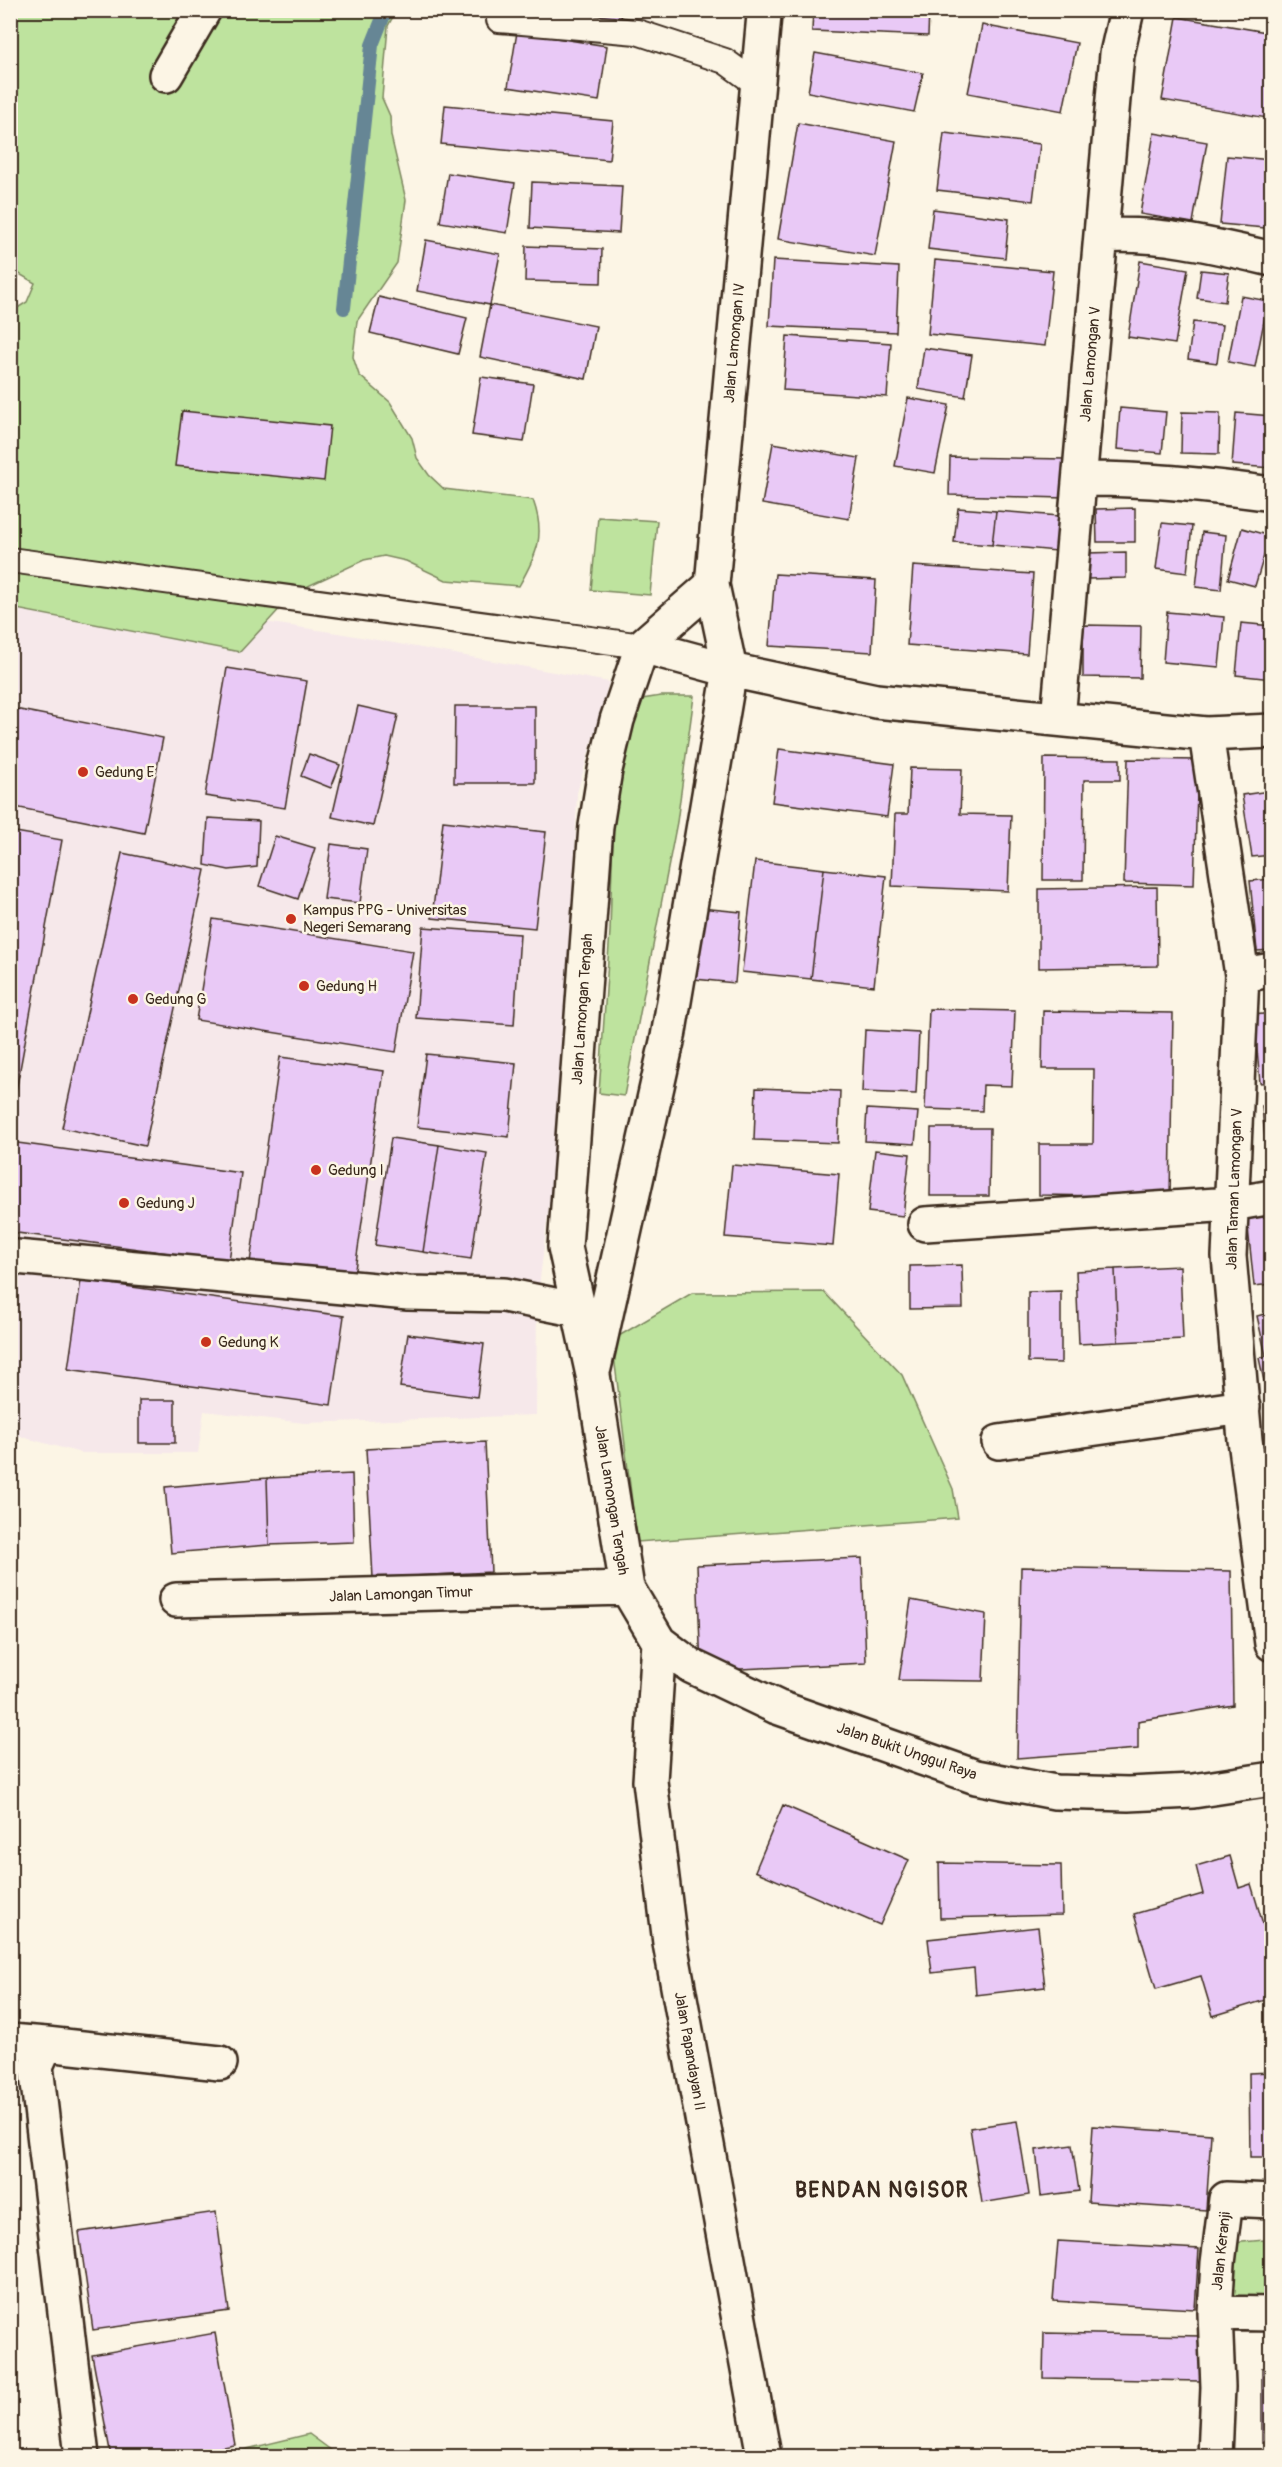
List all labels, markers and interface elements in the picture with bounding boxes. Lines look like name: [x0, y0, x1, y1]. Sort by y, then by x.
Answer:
street label: Jalan Lamongan IV: [720, 282, 749, 404]
street label: Jalan Lamongan V: [1076, 305, 1105, 423]
place label: Gedung E: [95, 763, 155, 782]
marker: Gedung E: [76, 765, 90, 779]
place label: Kampus PPG - Universitas Negeri Semarang: [303, 901, 467, 937]
marker: Kampus PPG - Universitas Negeri Semarang: [284, 912, 298, 926]
street label: Jalan Lamongan Tengah: [568, 933, 597, 1085]
place label: Gedung H: [316, 977, 377, 996]
marker: Gedung H: [297, 979, 311, 993]
place label: Gedung G: [145, 990, 207, 1009]
marker: Gedung G: [126, 992, 140, 1006]
street label: Jalan Taman Lamongan V: [1222, 1108, 1247, 1270]
place label: Gedung I: [328, 1161, 384, 1180]
marker: Gedung I: [309, 1163, 323, 1177]
place label: Gedung J: [136, 1194, 195, 1213]
marker: Gedung J: [117, 1196, 131, 1210]
place label: Gedung K: [218, 1333, 279, 1352]
marker: Gedung K: [199, 1335, 213, 1349]
street label: Jalan Lamongan Tengah: [590, 1424, 633, 1576]
street label: Jalan Lamongan Timur: [329, 1582, 474, 1607]
street label: Jalan Bukit Unggul Raya: [834, 1719, 980, 1784]
street label: Jalan Papandayan II: [670, 1990, 709, 2112]
district label: BENDAN NGISOR: [795, 2177, 969, 2204]
street label: Jalan Keranji: [1208, 2210, 1235, 2291]

